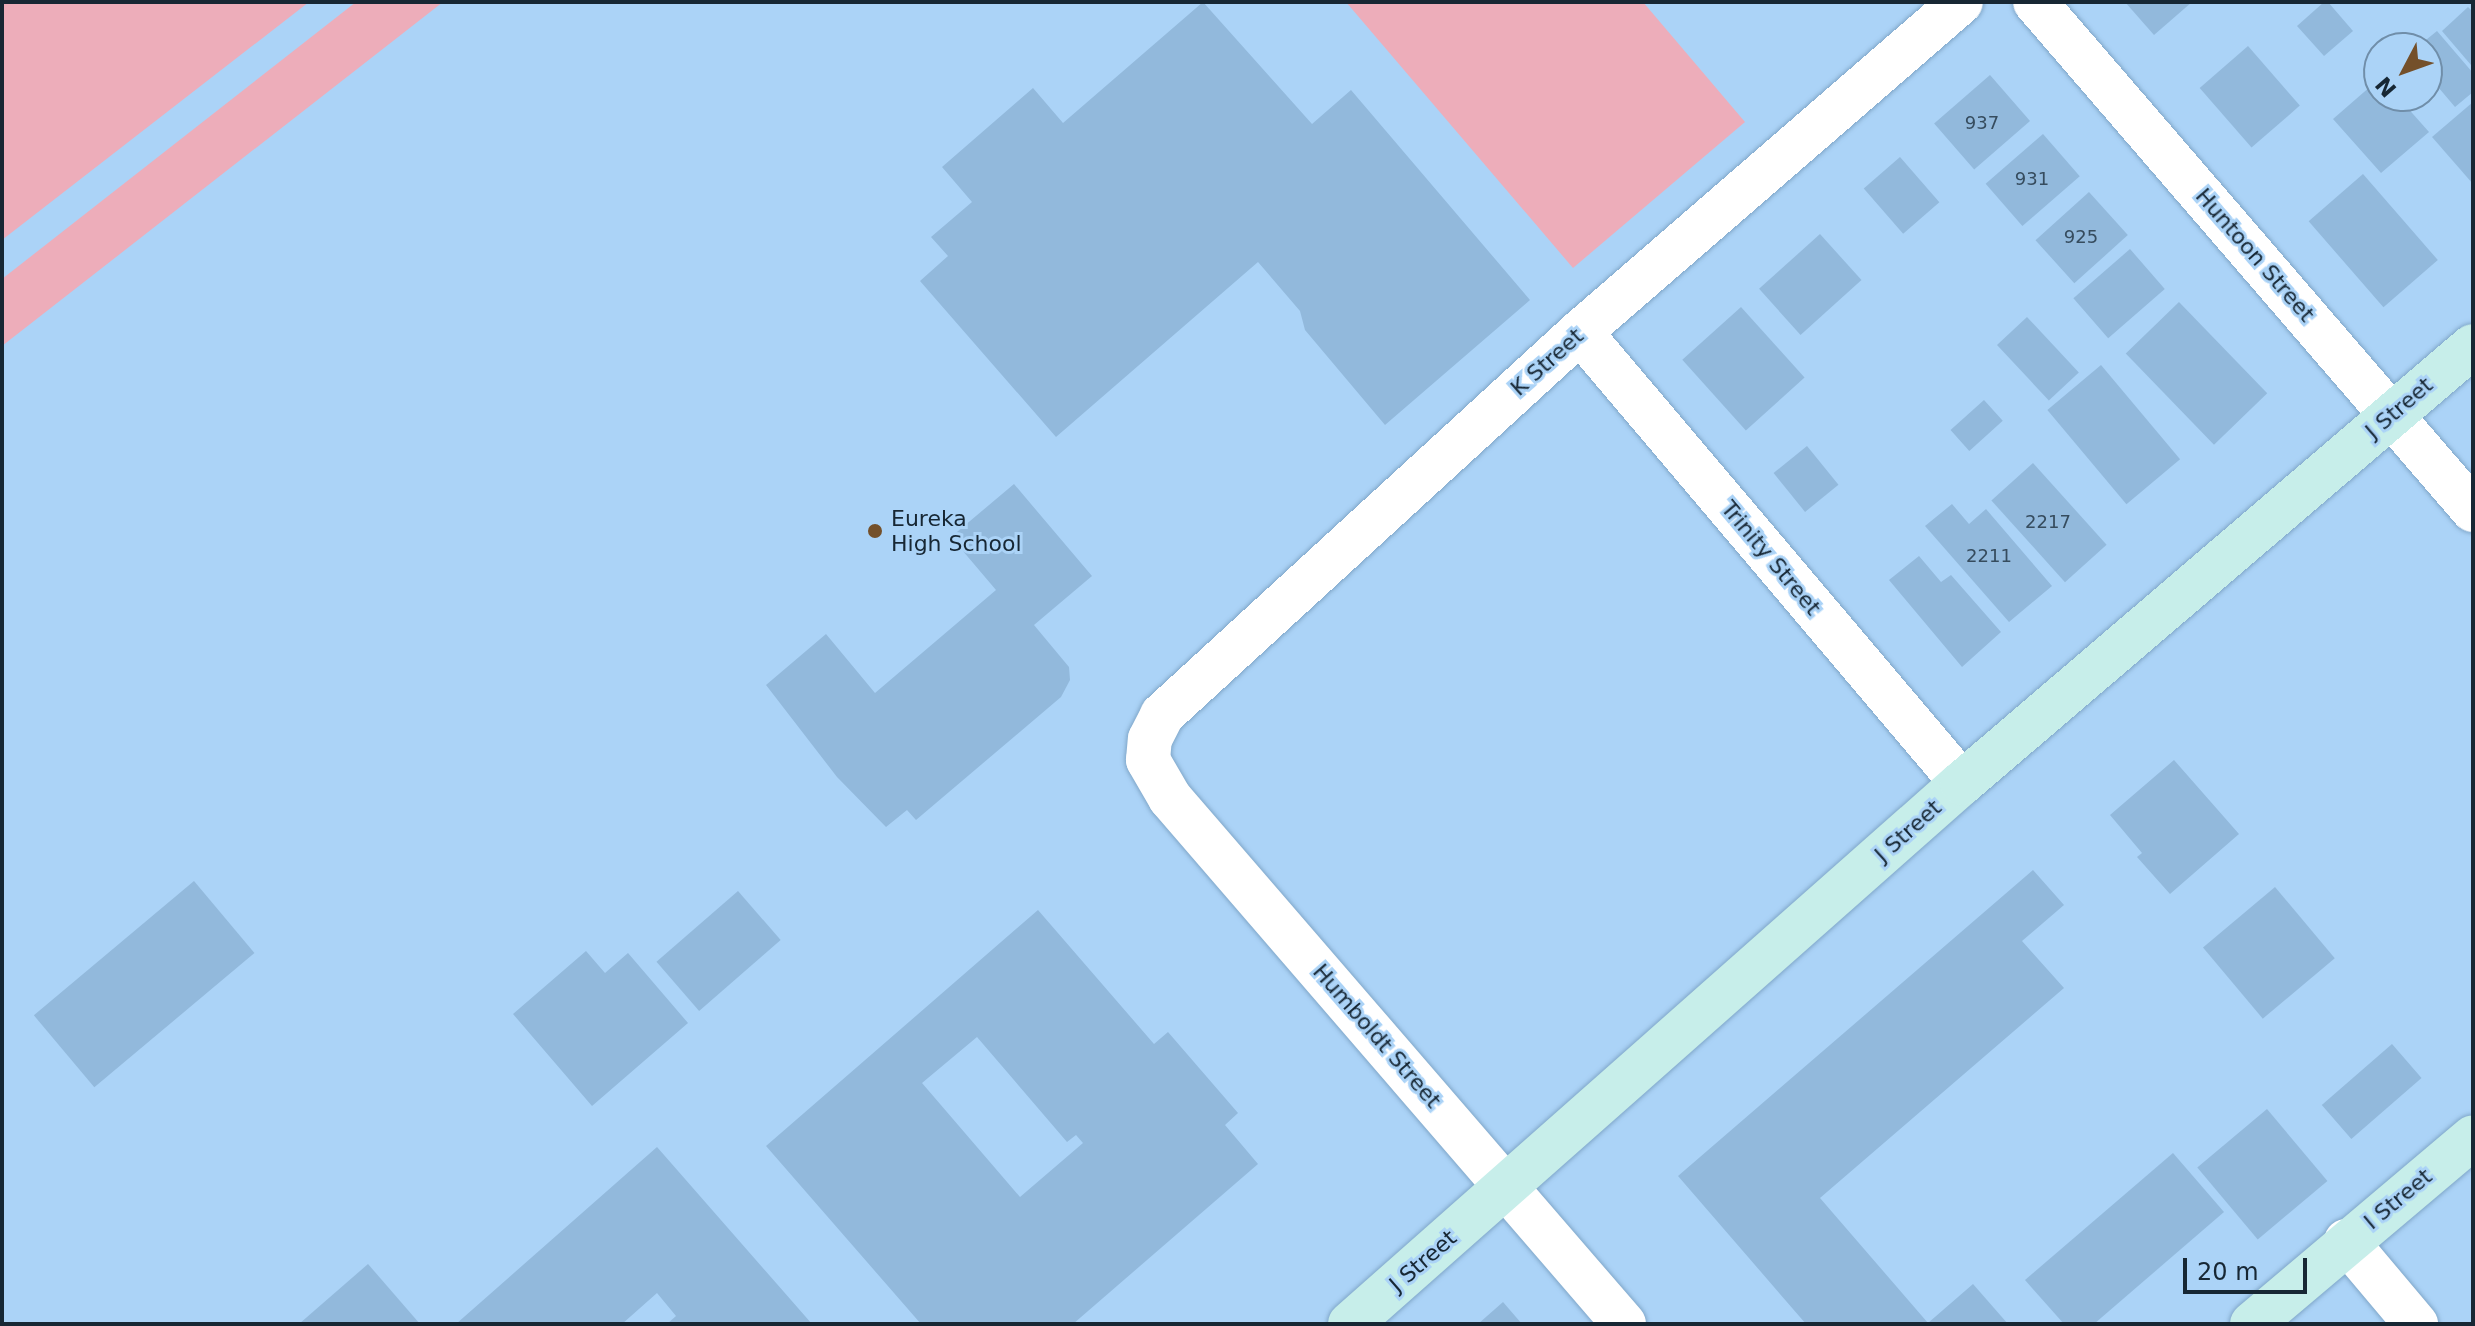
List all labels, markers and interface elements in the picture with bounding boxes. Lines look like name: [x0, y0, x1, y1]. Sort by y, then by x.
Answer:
north arrow: [2363, 32, 2443, 112]
text: N: [2371, 72, 2402, 102]
house number: 937: [1965, 112, 1999, 134]
house number: 931: [2015, 168, 2049, 190]
street label: Huntoon Street: [2190, 183, 2320, 327]
house number: 925: [2064, 226, 2098, 248]
street label: K Street: [1505, 323, 1589, 401]
street label: J Street: [2360, 372, 2438, 444]
street label: Trinity Street: [1716, 496, 1826, 620]
place label: Eureka High School: [891, 505, 1022, 556]
house number: 2217: [2025, 511, 2071, 533]
marker: Eureka High School: [866, 522, 884, 540]
house number: 2211: [1966, 545, 2012, 567]
street label: J Street: [1869, 794, 1947, 868]
street label: Humboldt Street: [1307, 959, 1447, 1113]
street label: I Street: [2359, 1163, 2437, 1235]
street label: J Street: [1384, 1225, 1462, 1297]
scale bar: [2187, 1242, 2311, 1292]
text: 20 m: [2197, 1258, 2259, 1286]

